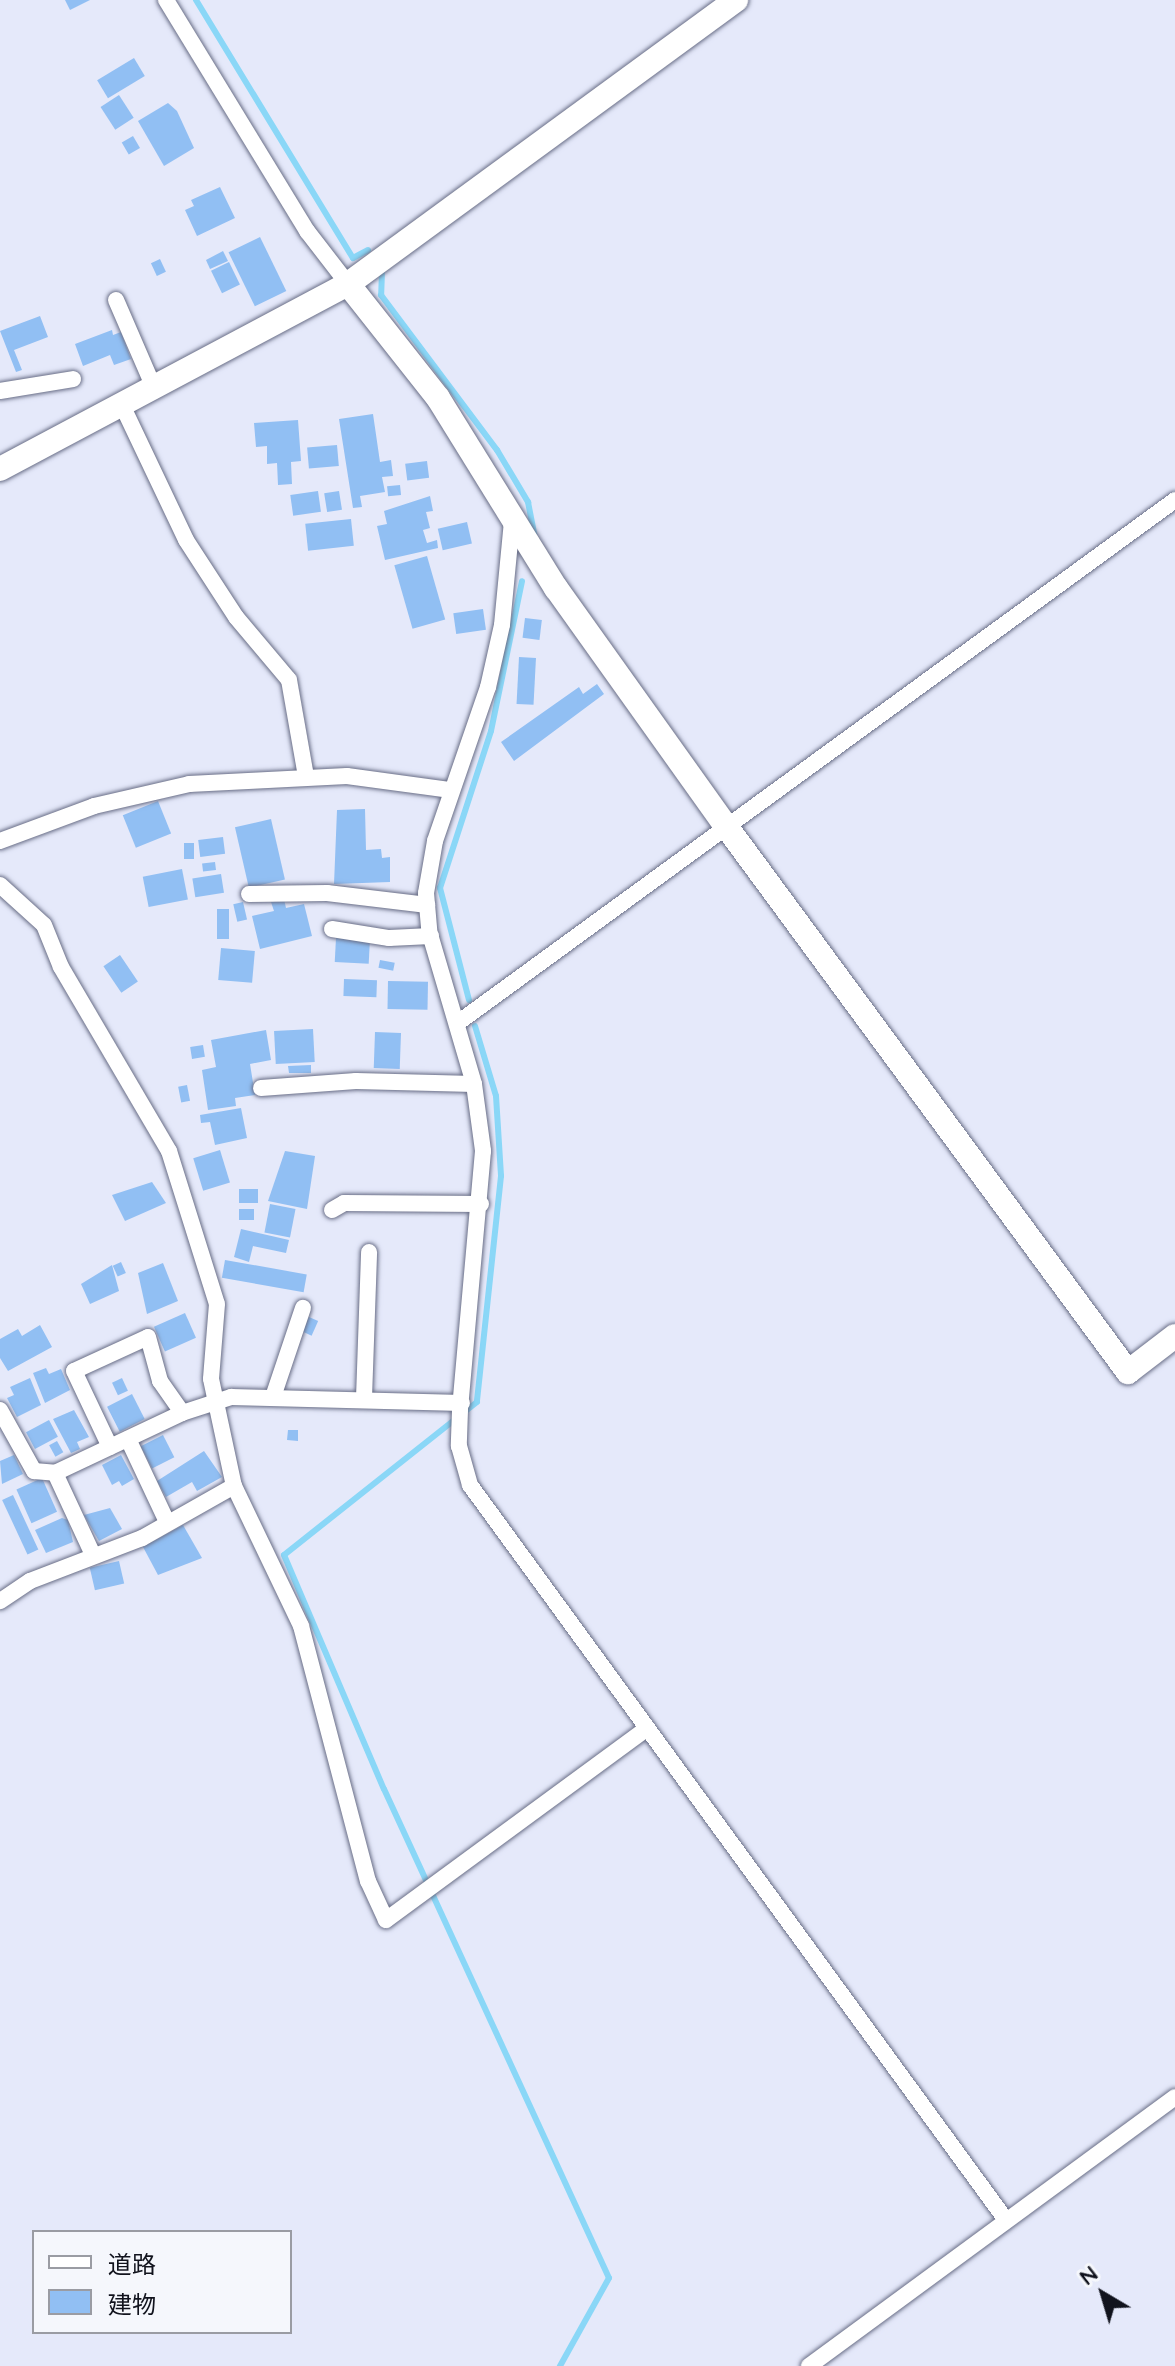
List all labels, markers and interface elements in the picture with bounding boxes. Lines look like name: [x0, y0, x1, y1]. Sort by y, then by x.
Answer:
legend: [32, 2230, 292, 2334]
text: 道路: [108, 2249, 156, 2279]
north arrow: [1063, 2254, 1143, 2334]
text: N: [1073, 2259, 1103, 2291]
text: 建物: [108, 2289, 156, 2319]

